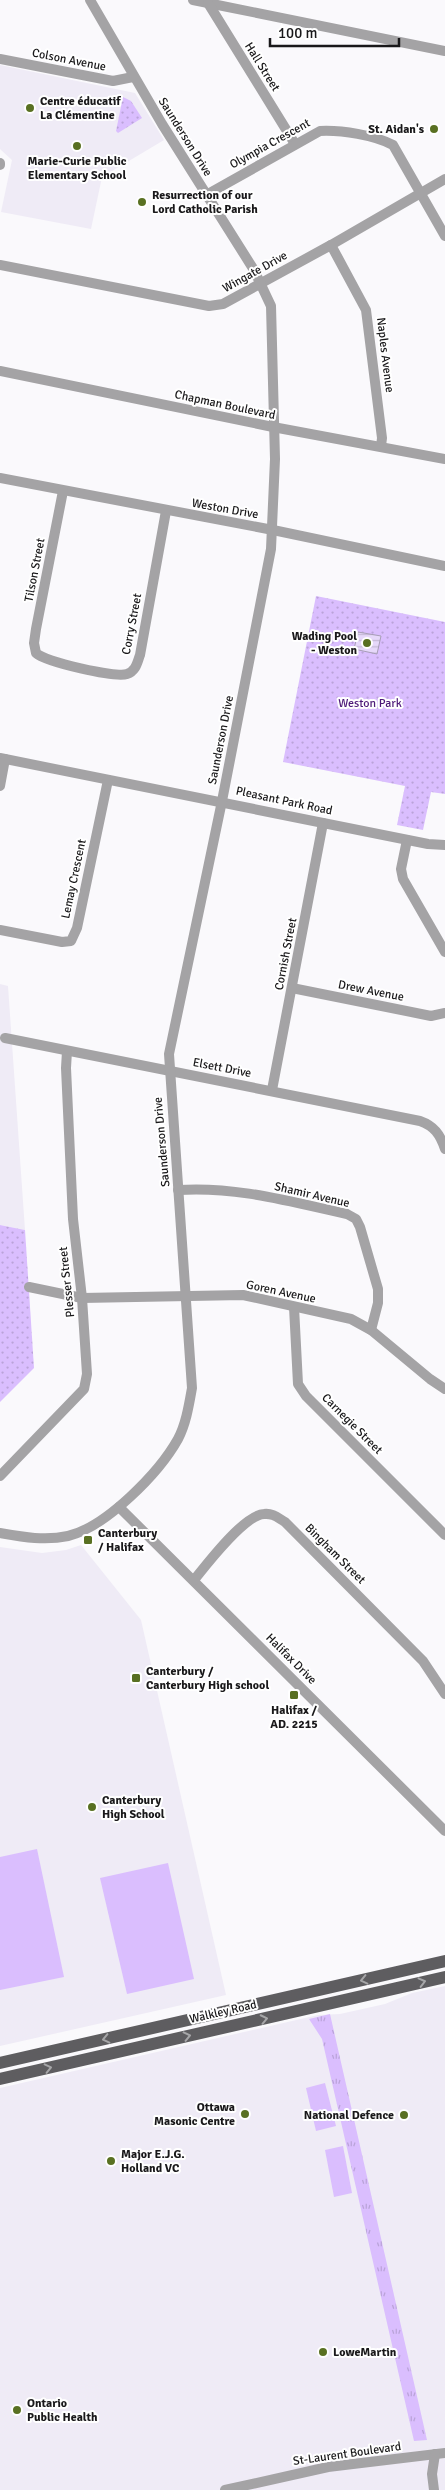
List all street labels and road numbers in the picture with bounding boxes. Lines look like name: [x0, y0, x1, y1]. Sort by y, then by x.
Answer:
street label: Hall Street: [241, 40, 283, 94]
street label: Colson Avenue: [31, 45, 107, 75]
street label: Saunderson Drive: [155, 95, 215, 179]
street label: Olympia Crescent: [227, 116, 313, 172]
street label: Wingate Drive: [220, 248, 290, 296]
street label: Naples Avenue: [373, 317, 397, 393]
street label: Chapman Boulevard: [173, 387, 277, 423]
street label: Weston Drive: [191, 496, 259, 522]
street label: Tilson Street: [21, 537, 49, 603]
street label: Corry Street: [119, 592, 145, 656]
street label: Saunderson Drive: [205, 694, 237, 786]
street label: Pleasant Park Road: [234, 783, 334, 819]
street label: Lemay Crescent: [58, 838, 90, 920]
street label: Cornish Street: [272, 917, 300, 991]
street label: Drew Avenue: [337, 977, 405, 1005]
street label: Elsett Drive: [191, 1055, 253, 1081]
street label: Saunderson Drive: [151, 1096, 173, 1188]
street label: Shamir Avenue: [273, 1179, 351, 1211]
street label: Plesser Street: [56, 1246, 78, 1318]
street label: Goren Avenue: [245, 1277, 317, 1307]
street label: Carnegie Street: [319, 1391, 385, 1457]
street label: Bingham Street: [302, 1521, 368, 1587]
street label: Halifax Drive: [262, 1630, 320, 1688]
street label: Walkley Road: [188, 1997, 258, 2027]
street label: St-Laurent Boulevard: [292, 2439, 402, 2469]

